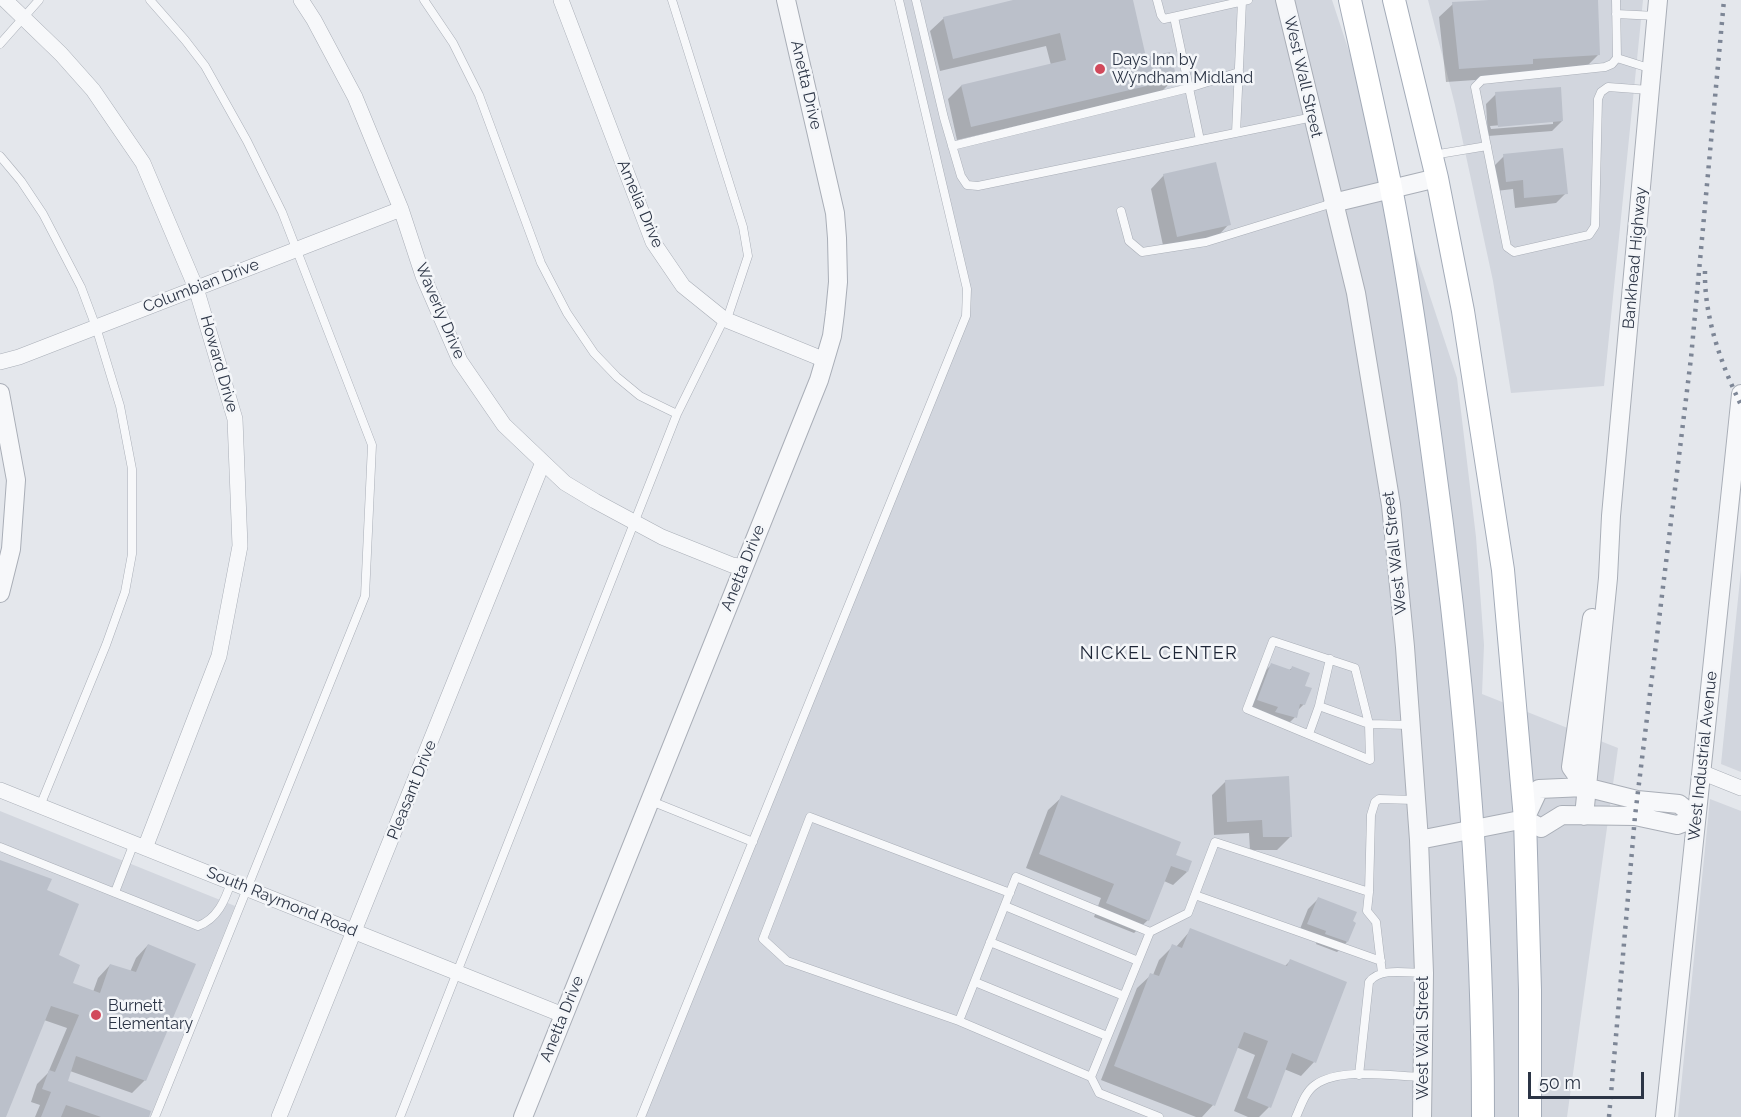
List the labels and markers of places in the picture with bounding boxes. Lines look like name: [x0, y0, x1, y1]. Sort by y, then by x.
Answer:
place label: Days Inn by Wyndham Midland: [1112, 50, 1253, 88]
marker: Days Inn by Wyndham Midland: [1093, 62, 1107, 76]
place label: Burnett Elementary: [108, 996, 193, 1034]
marker: Burnett Elementary: [89, 1008, 103, 1022]

